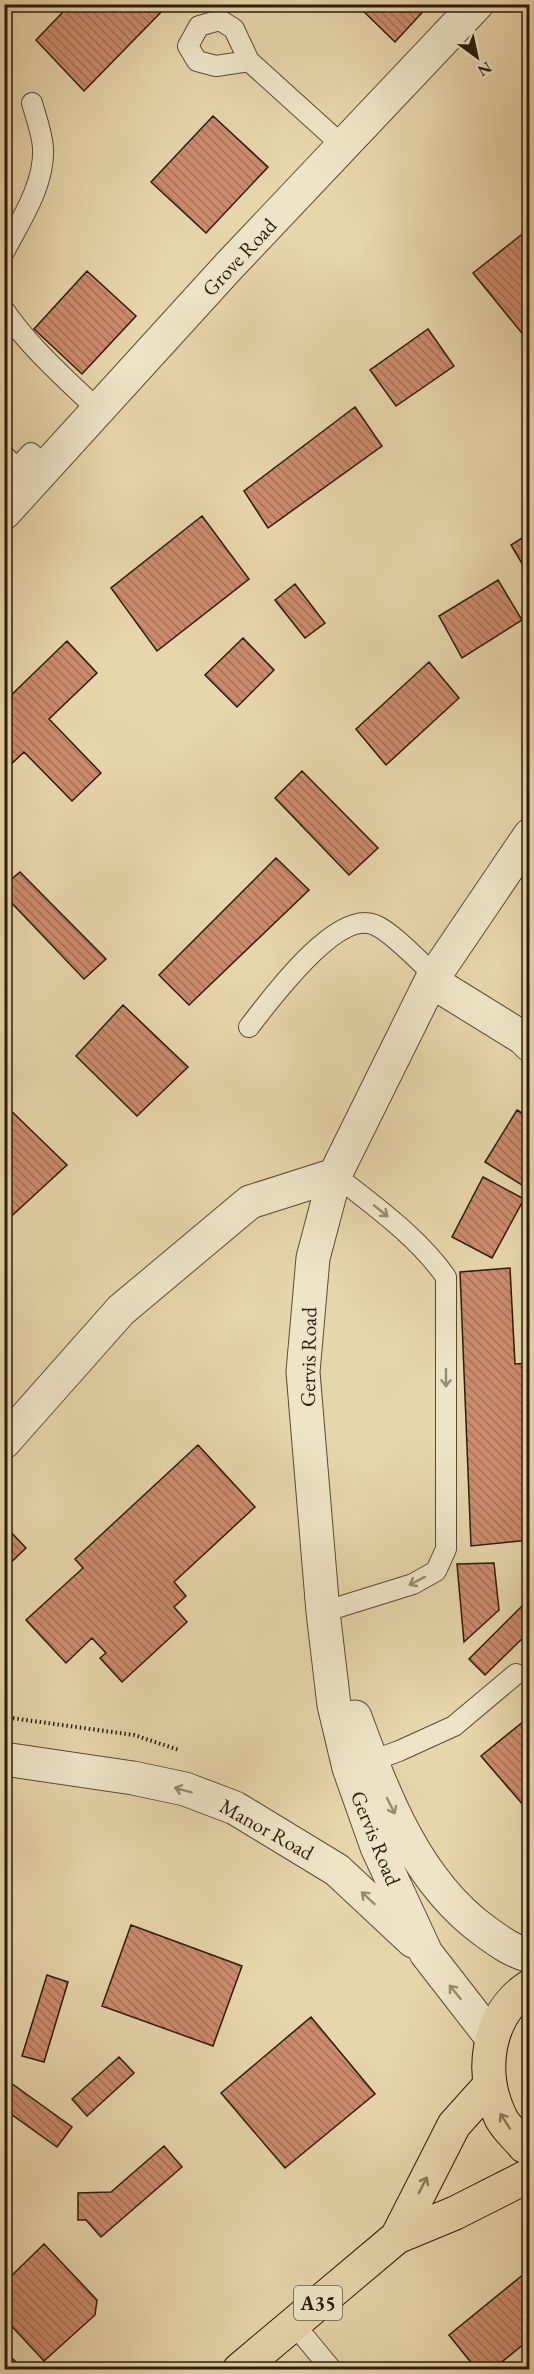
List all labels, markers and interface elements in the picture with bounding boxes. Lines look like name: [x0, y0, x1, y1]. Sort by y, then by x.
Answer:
north arrow: [447, 27, 507, 87]
text: N: [474, 57, 496, 82]
street label: Grove Road: [196, 212, 282, 302]
one-way arrow: [372, 1205, 388, 1218]
street label: Gervis Road: [294, 1307, 322, 1407]
one-way arrow: [440, 1368, 452, 1388]
one-way arrow: [409, 1575, 427, 1587]
one-way arrow: [174, 1783, 193, 1795]
street label: Gervis Road: [345, 1787, 407, 1890]
street label: Manor Road: [215, 1792, 319, 1866]
one-way arrow: [385, 1797, 397, 1814]
one-way arrow: [360, 1891, 375, 1905]
one-way arrow: [449, 1984, 462, 2000]
one-way arrow: [498, 2112, 511, 2129]
one-way arrow: [418, 2176, 430, 2194]
road number: A35: [294, 2286, 342, 2320]

